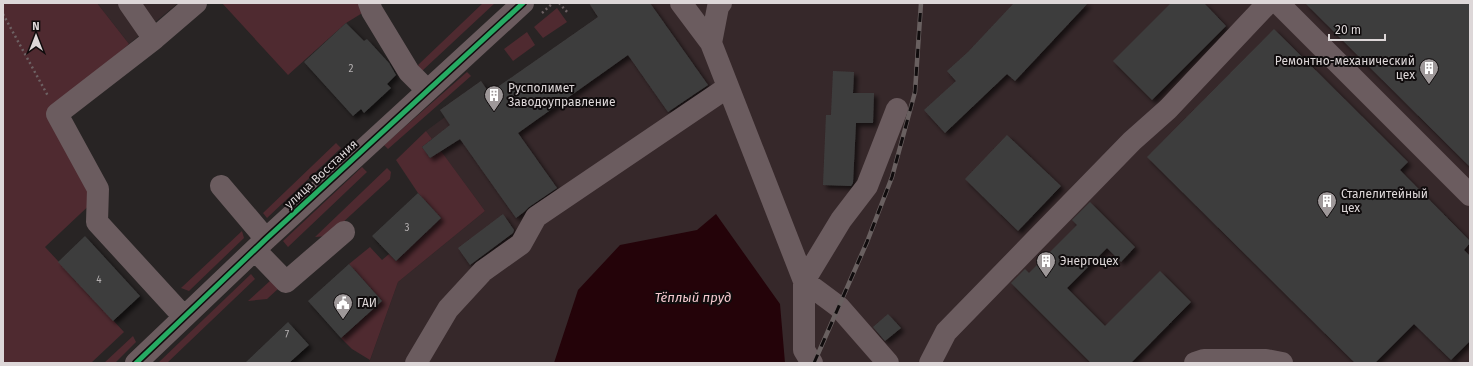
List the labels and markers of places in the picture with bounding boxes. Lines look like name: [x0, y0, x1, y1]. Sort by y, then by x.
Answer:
place label: Ремонтно-механический цех: [1275, 54, 1415, 82]
building icon: Ремонтно-механический цех: [1418, 57, 1440, 85]
place label: Русполимет Заводоуправление: [508, 81, 616, 109]
building icon: Русполимет Заводоуправление: [483, 84, 505, 112]
place label: Сталелитейный цех: [1341, 187, 1428, 215]
building icon: Сталелитейный цех: [1316, 190, 1338, 218]
building icon: Энергоцех: [1035, 250, 1057, 278]
place label: Энергоцех: [1060, 254, 1118, 268]
public building icon: ГАИ: [332, 292, 354, 320]
place label: ГАИ: [357, 296, 377, 310]

